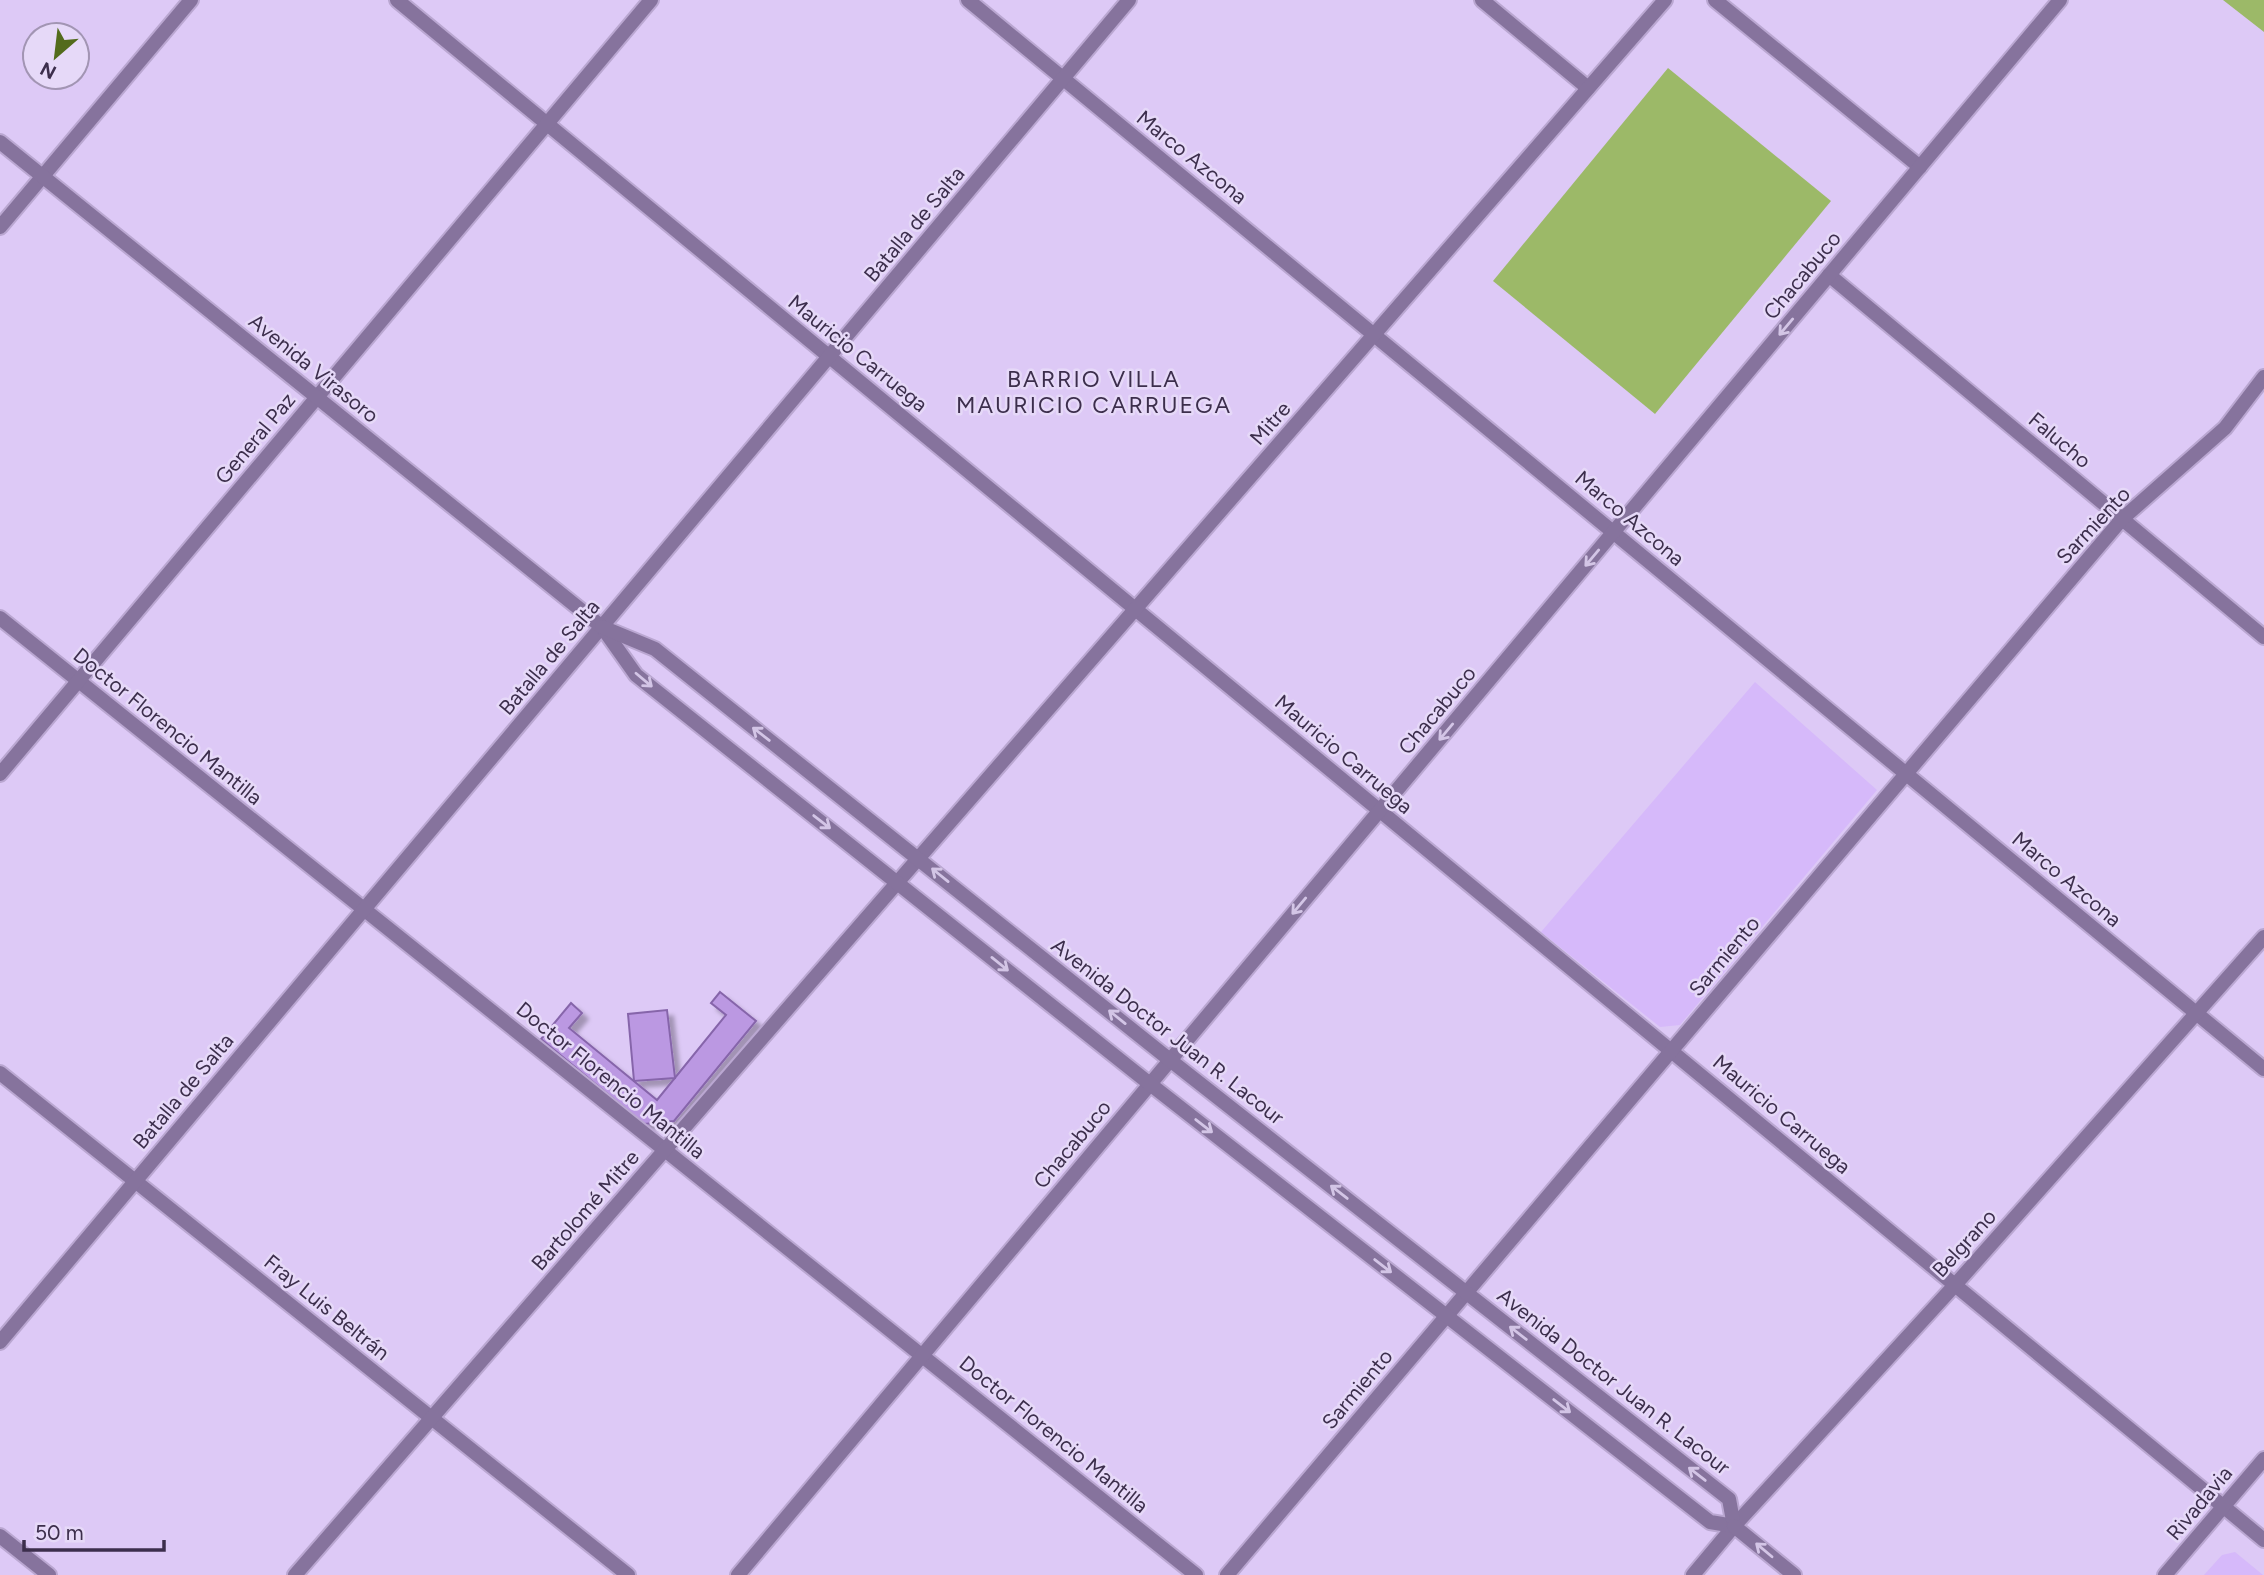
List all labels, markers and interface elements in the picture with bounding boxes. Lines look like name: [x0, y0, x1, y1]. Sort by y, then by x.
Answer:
north arrow: [21, 21, 91, 91]
text: N: [36, 57, 60, 84]
street label: Marco Azcona: [1132, 105, 1252, 209]
street label: Batalla de Salta: [858, 161, 970, 287]
street label: Chacabuco: [1758, 226, 1846, 324]
street label: Mauricio Carruega: [783, 289, 933, 417]
street label: Avenida Virasoro: [244, 308, 384, 428]
one-way arrow: [1778, 318, 1793, 336]
district label: BARRIO VILLA MAURICIO CARRUEGA: [956, 365, 1232, 419]
street label: General Paz: [210, 387, 300, 489]
street label: Mitre: [1244, 396, 1296, 450]
street label: Falucho: [2024, 407, 2096, 473]
street label: Marco Azcona: [1570, 465, 1690, 571]
street label: Sarmiento: [2051, 481, 2135, 569]
one-way arrow: [1584, 548, 1600, 566]
street label: Batalla de Salta: [493, 594, 605, 720]
street label: Doctor Florencio Mantilla: [69, 642, 267, 810]
street label: Chacabuco: [1393, 661, 1481, 759]
one-way arrow: [635, 672, 653, 688]
street label: Mauricio Carruega: [1270, 689, 1418, 819]
one-way arrow: [1438, 723, 1454, 741]
one-way arrow: [753, 726, 771, 741]
one-way arrow: [813, 814, 831, 829]
street label: Marco Azcona: [2007, 826, 2127, 932]
one-way arrow: [931, 867, 949, 883]
one-way arrow: [1292, 897, 1307, 915]
street label: Sarmiento: [1683, 911, 1765, 1001]
street label: Avenida Doctor Juan R. Lacour: [1047, 932, 1289, 1130]
one-way arrow: [990, 956, 1008, 971]
street label: Doctor Florencio Mantilla: [512, 996, 710, 1164]
one-way arrow: [1109, 1010, 1127, 1025]
street label: Batalla de Salta: [127, 1028, 239, 1154]
street label: Mauricio Carruega: [1708, 1049, 1856, 1179]
street label: Chacabuco: [1028, 1095, 1116, 1193]
one-way arrow: [1194, 1119, 1212, 1134]
street label: Bartolomé Mitre: [526, 1145, 644, 1275]
one-way arrow: [1330, 1185, 1349, 1200]
street label: Belgrano: [1927, 1204, 2001, 1282]
street label: Fray Luis Beltrán: [259, 1249, 395, 1365]
one-way arrow: [1374, 1259, 1392, 1274]
street label: Avenida Doctor Juan R. Lacour: [1493, 1282, 1735, 1480]
one-way arrow: [1509, 1325, 1528, 1340]
street label: Sarmiento: [1316, 1344, 1398, 1434]
street label: Doctor Florencio Mantilla: [955, 1350, 1153, 1518]
one-way arrow: [1553, 1399, 1571, 1414]
street label: Rivadavia: [2161, 1461, 2237, 1545]
one-way arrow: [1688, 1466, 1706, 1481]
scale bar: [24, 1508, 164, 1552]
text: 50 m: [35, 1520, 84, 1545]
one-way arrow: [1756, 1542, 1774, 1558]

